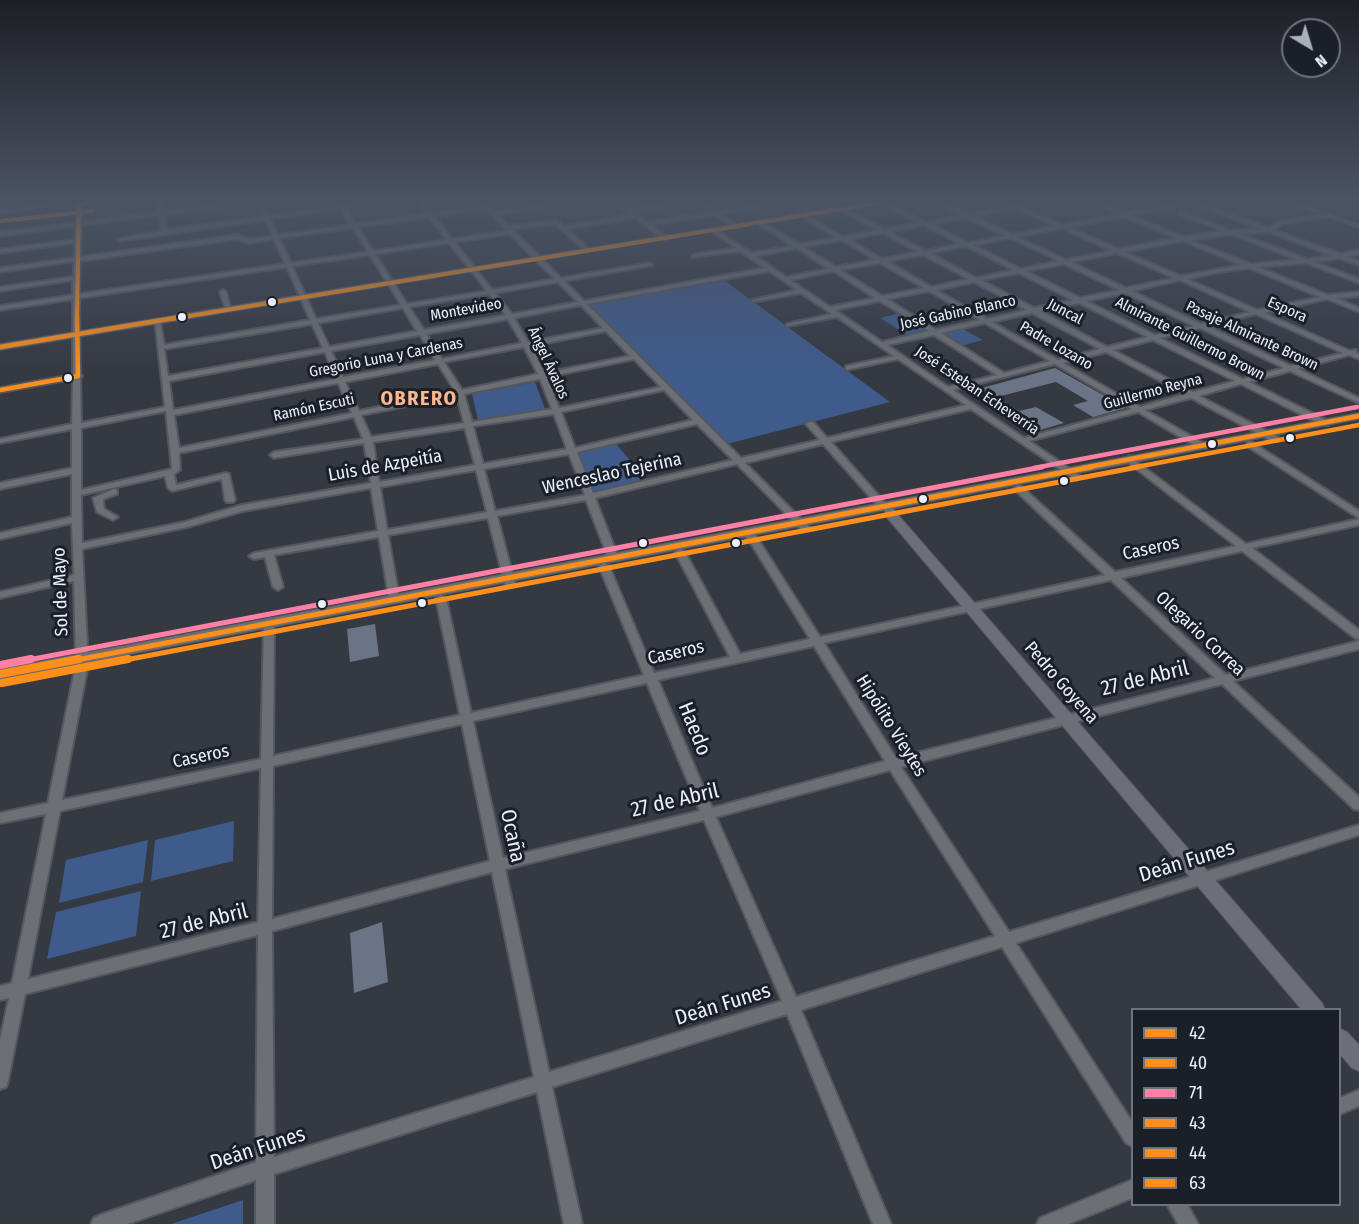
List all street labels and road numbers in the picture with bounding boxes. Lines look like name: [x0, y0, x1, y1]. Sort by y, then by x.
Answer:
street label: José Gabino Blanco: [899, 292, 1017, 334]
street label: Espora: [1264, 293, 1310, 327]
street label: Almirante Guillermo Brown: [1112, 294, 1268, 384]
street label: Montevideo: [429, 295, 503, 325]
street label: Juncal: [1044, 295, 1086, 329]
street label: Pasaje Almirante Brown: [1183, 297, 1321, 375]
street label: Padre Lozano: [1016, 318, 1096, 374]
street label: Ángel Ávalos: [524, 324, 572, 402]
street label: Gregorio Luna y Cardenas: [308, 334, 464, 382]
street label: José Esteban Echeverría: [912, 343, 1042, 439]
street label: Guillermo Reyna: [1102, 370, 1204, 414]
street label: Ramón Escuti: [272, 391, 356, 425]
street label: Luis de Azpeitía: [326, 445, 444, 487]
street label: Wenceslao Tejerina: [541, 449, 683, 499]
street label: Caseros: [1121, 532, 1181, 566]
street label: Sol de Mayo: [49, 547, 73, 637]
street label: Olegario Correa: [1151, 587, 1249, 681]
street label: Caseros: [646, 636, 706, 670]
street label: Pedro Goyena: [1019, 638, 1103, 728]
street label: 27 de Abril: [1099, 656, 1191, 702]
street label: Hipólito Vieytes: [851, 671, 931, 781]
street label: Haedo: [672, 698, 716, 760]
street label: Caseros: [171, 740, 231, 774]
street label: 27 de Abril: [629, 779, 721, 823]
street label: Ocaña: [494, 807, 530, 865]
street label: Deán Funes: [1136, 836, 1238, 888]
street label: 27 de Abril: [158, 899, 250, 945]
street label: Deán Funes: [672, 979, 774, 1031]
street label: Deán Funes: [207, 1122, 309, 1176]

